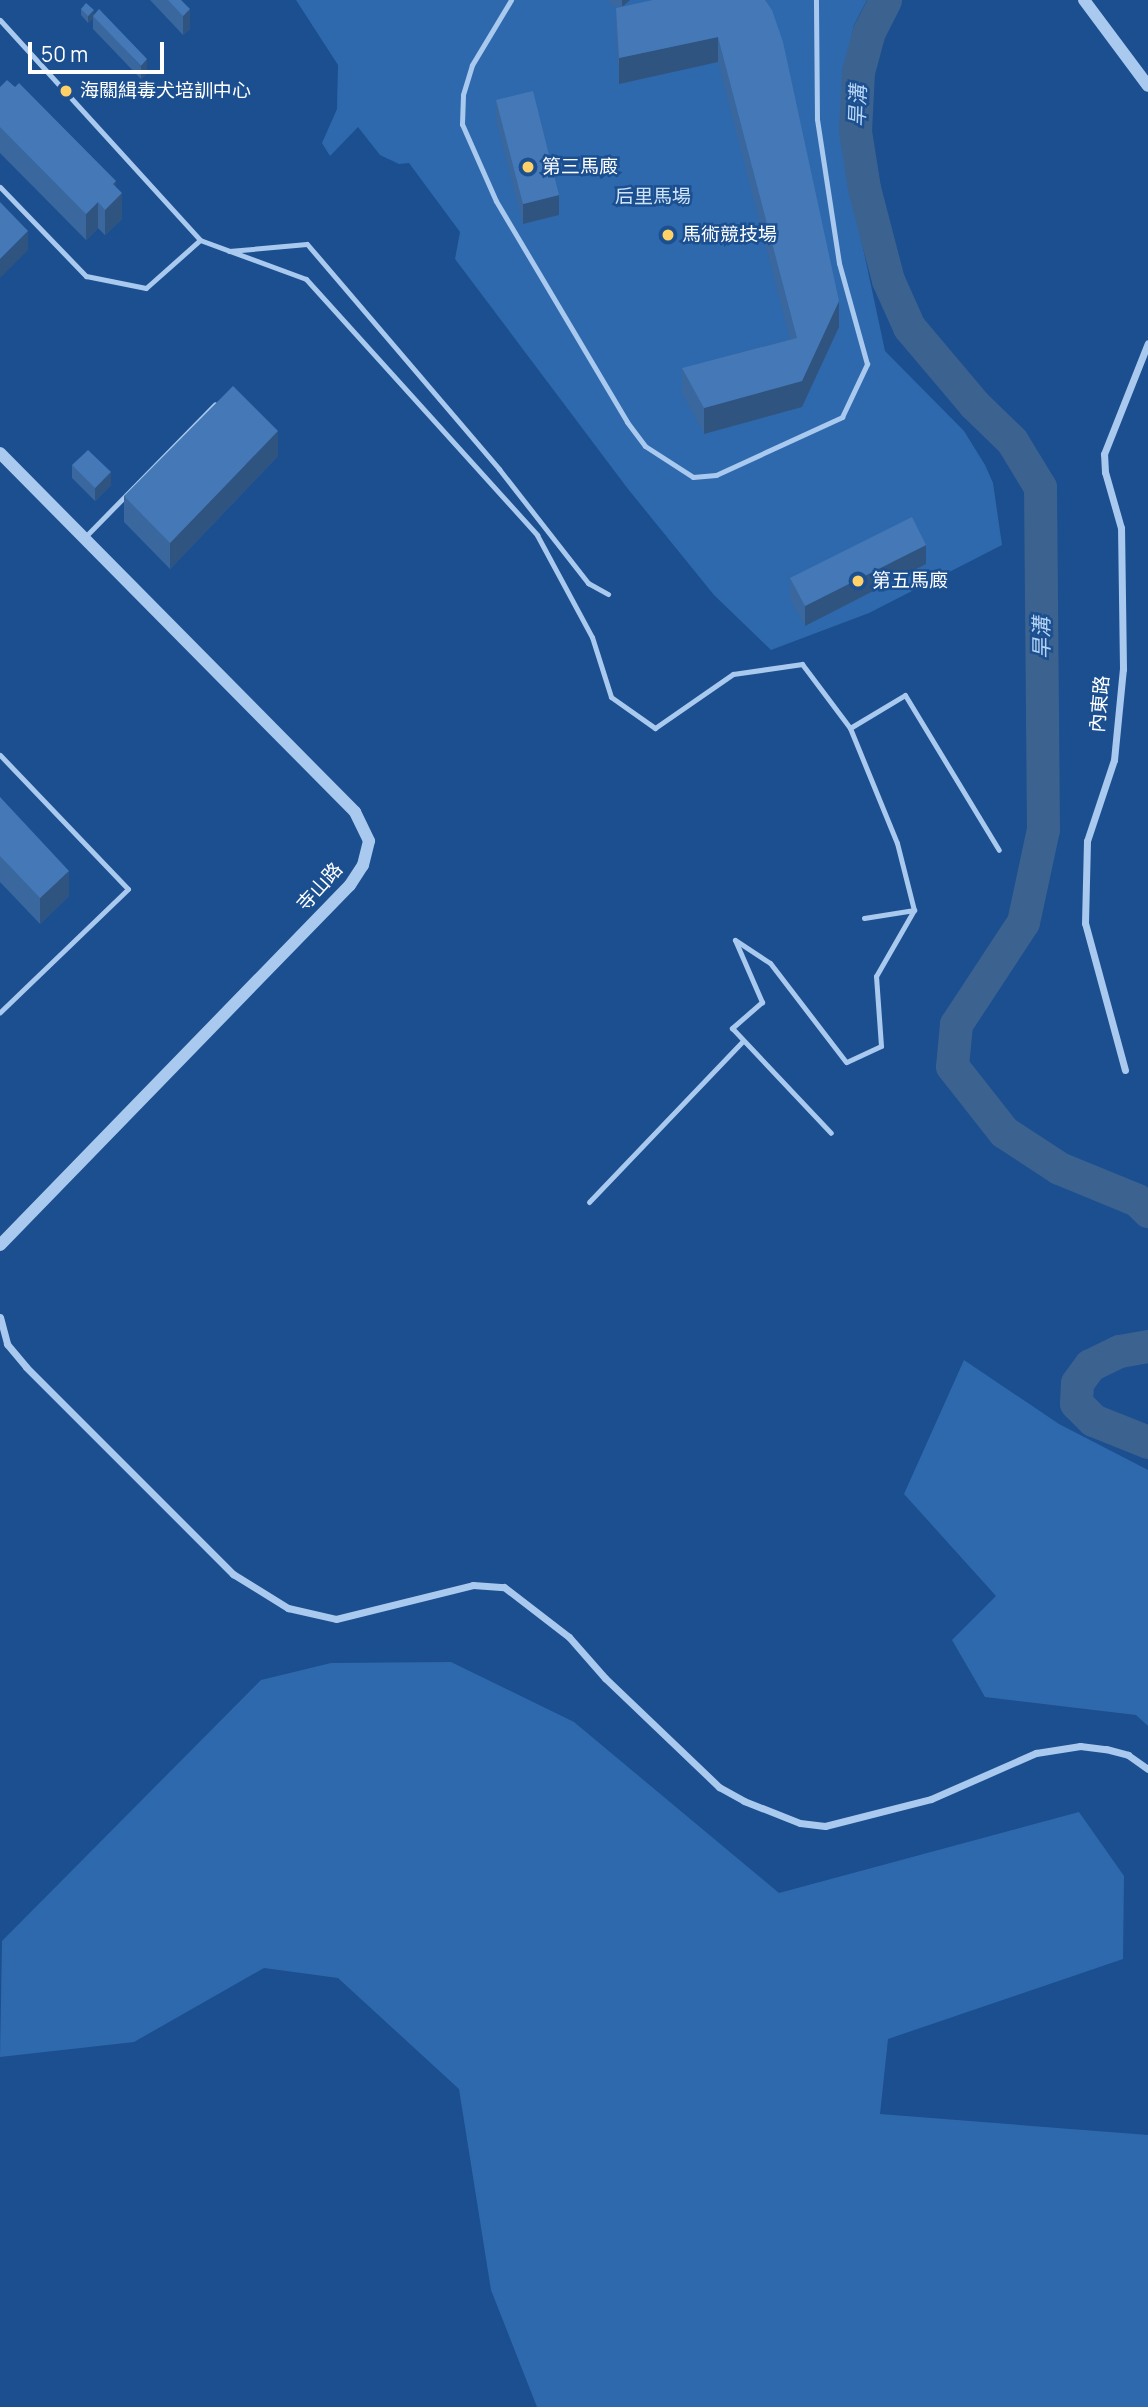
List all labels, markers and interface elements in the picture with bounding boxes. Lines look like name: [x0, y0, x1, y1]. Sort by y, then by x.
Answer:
scale bar: [32, 28, 168, 72]
text: 50 m: [41, 40, 88, 68]
place label: 海關緝毒犬培訓中心: [80, 80, 251, 102]
marker: 海關緝毒犬培訓中心: [58, 83, 74, 99]
water label: 旱溝: [844, 85, 870, 127]
place label: 第三馬廄: [542, 156, 618, 178]
marker: 第三馬廄: [520, 159, 536, 175]
park label: 后里馬場: [615, 186, 691, 208]
place label: 馬術競技場: [682, 224, 777, 246]
marker: 馬術競技場: [660, 227, 676, 243]
place label: 第五馬廄: [872, 570, 948, 592]
marker: 第五馬廄: [850, 573, 866, 589]
water label: 旱溝: [1028, 617, 1054, 659]
street label: 內東路: [1086, 675, 1114, 733]
street label: 寺山路: [292, 858, 348, 916]

